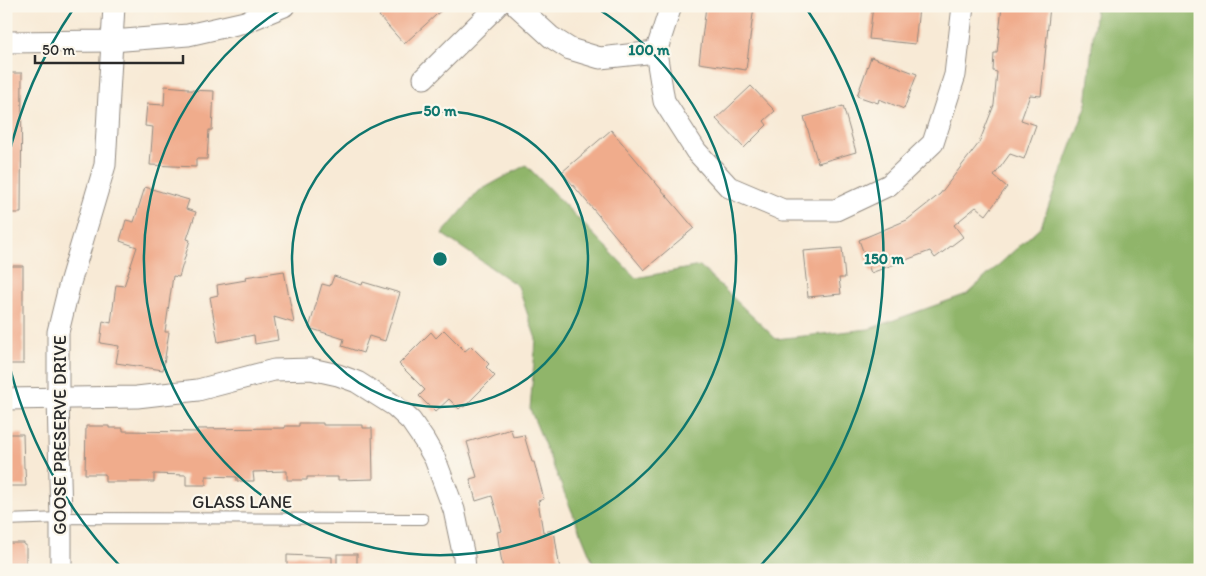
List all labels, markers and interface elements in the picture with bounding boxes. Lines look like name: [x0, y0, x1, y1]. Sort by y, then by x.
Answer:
scale bar: [35, 32, 182, 64]
text: 50 m: [42, 41, 75, 59]
text: 100 m: [628, 41, 670, 59]
text: 50 m: [423, 102, 457, 120]
centre of rings: [431, 250, 449, 268]
text: 150 m: [864, 250, 904, 268]
street label: GOOSE PRESERVE DRIVE: [49, 335, 71, 535]
street label: GLASS LANE: [192, 491, 292, 513]

